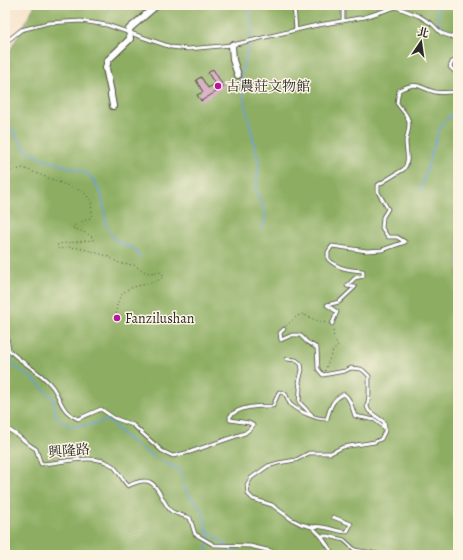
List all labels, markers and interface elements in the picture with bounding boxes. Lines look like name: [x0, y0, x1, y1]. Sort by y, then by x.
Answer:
north arrow: [401, 22, 441, 62]
text: 北: [416, 24, 430, 41]
place label: 古農莊文物館: [226, 77, 310, 96]
marker: 古農莊文物館: [213, 81, 223, 91]
place label: Fanzilushan: [125, 309, 195, 328]
marker: Fanzilushan: [112, 313, 122, 323]
street label: 興隆路: [47, 440, 91, 462]

